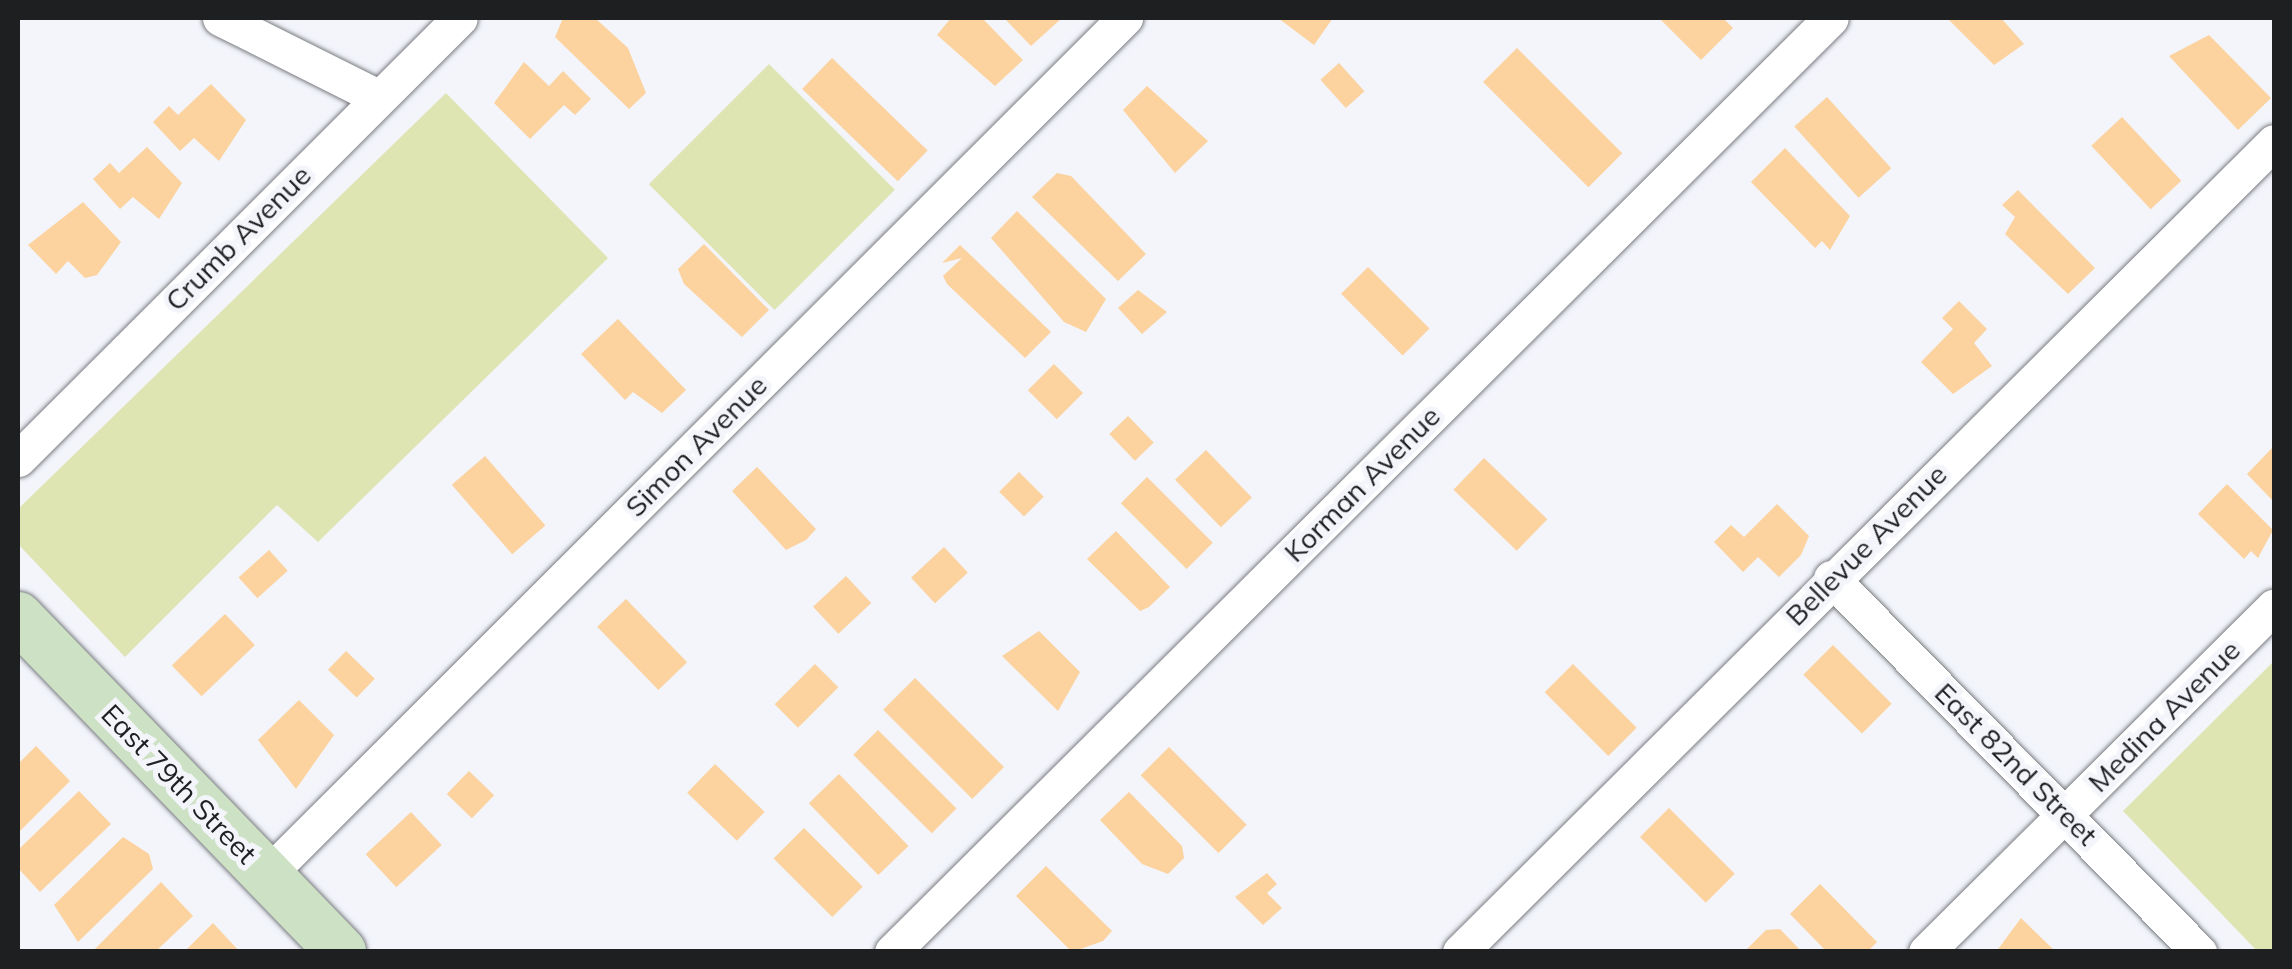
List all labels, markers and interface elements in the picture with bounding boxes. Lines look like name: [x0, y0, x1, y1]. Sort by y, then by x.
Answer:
street label: Crumb Avenue: [158, 158, 318, 318]
street label: Simon Avenue: [618, 368, 774, 524]
street label: Korman Avenue: [1277, 399, 1447, 569]
street label: Bellevue Avenue: [1779, 458, 1953, 632]
street label: Medina Avenue: [2081, 633, 2247, 799]
street label: East 82nd Street: [1928, 676, 2104, 852]
street label: East 79th Street: [95, 697, 263, 871]

